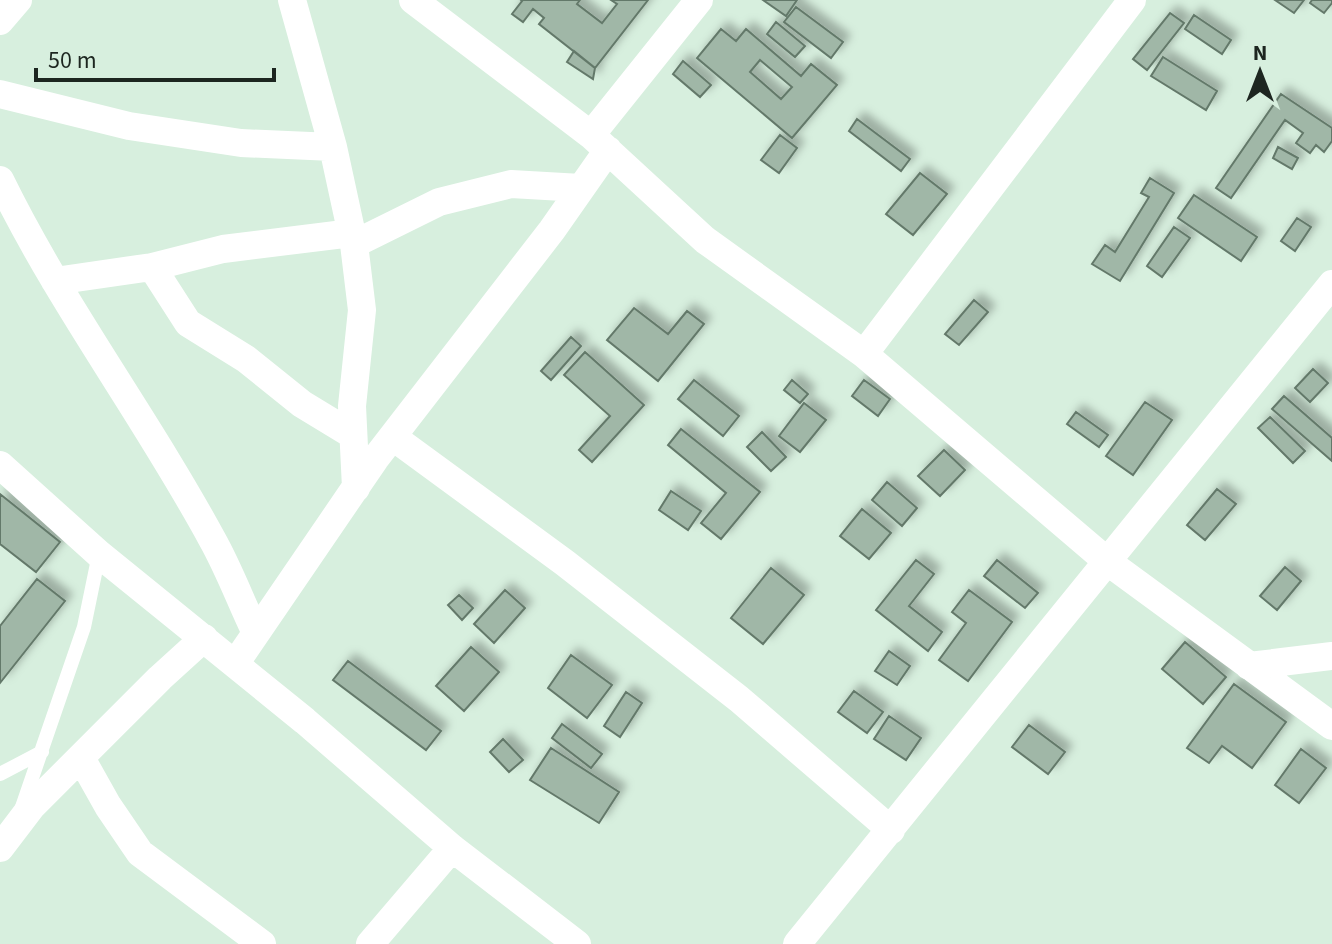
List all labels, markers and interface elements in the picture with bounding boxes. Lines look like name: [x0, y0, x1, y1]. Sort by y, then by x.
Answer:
scale bar: [36, 32, 274, 82]
north arrow: [1220, 32, 1300, 112]
text: N: [1253, 37, 1267, 69]
text: 50 m: [48, 43, 97, 78]

